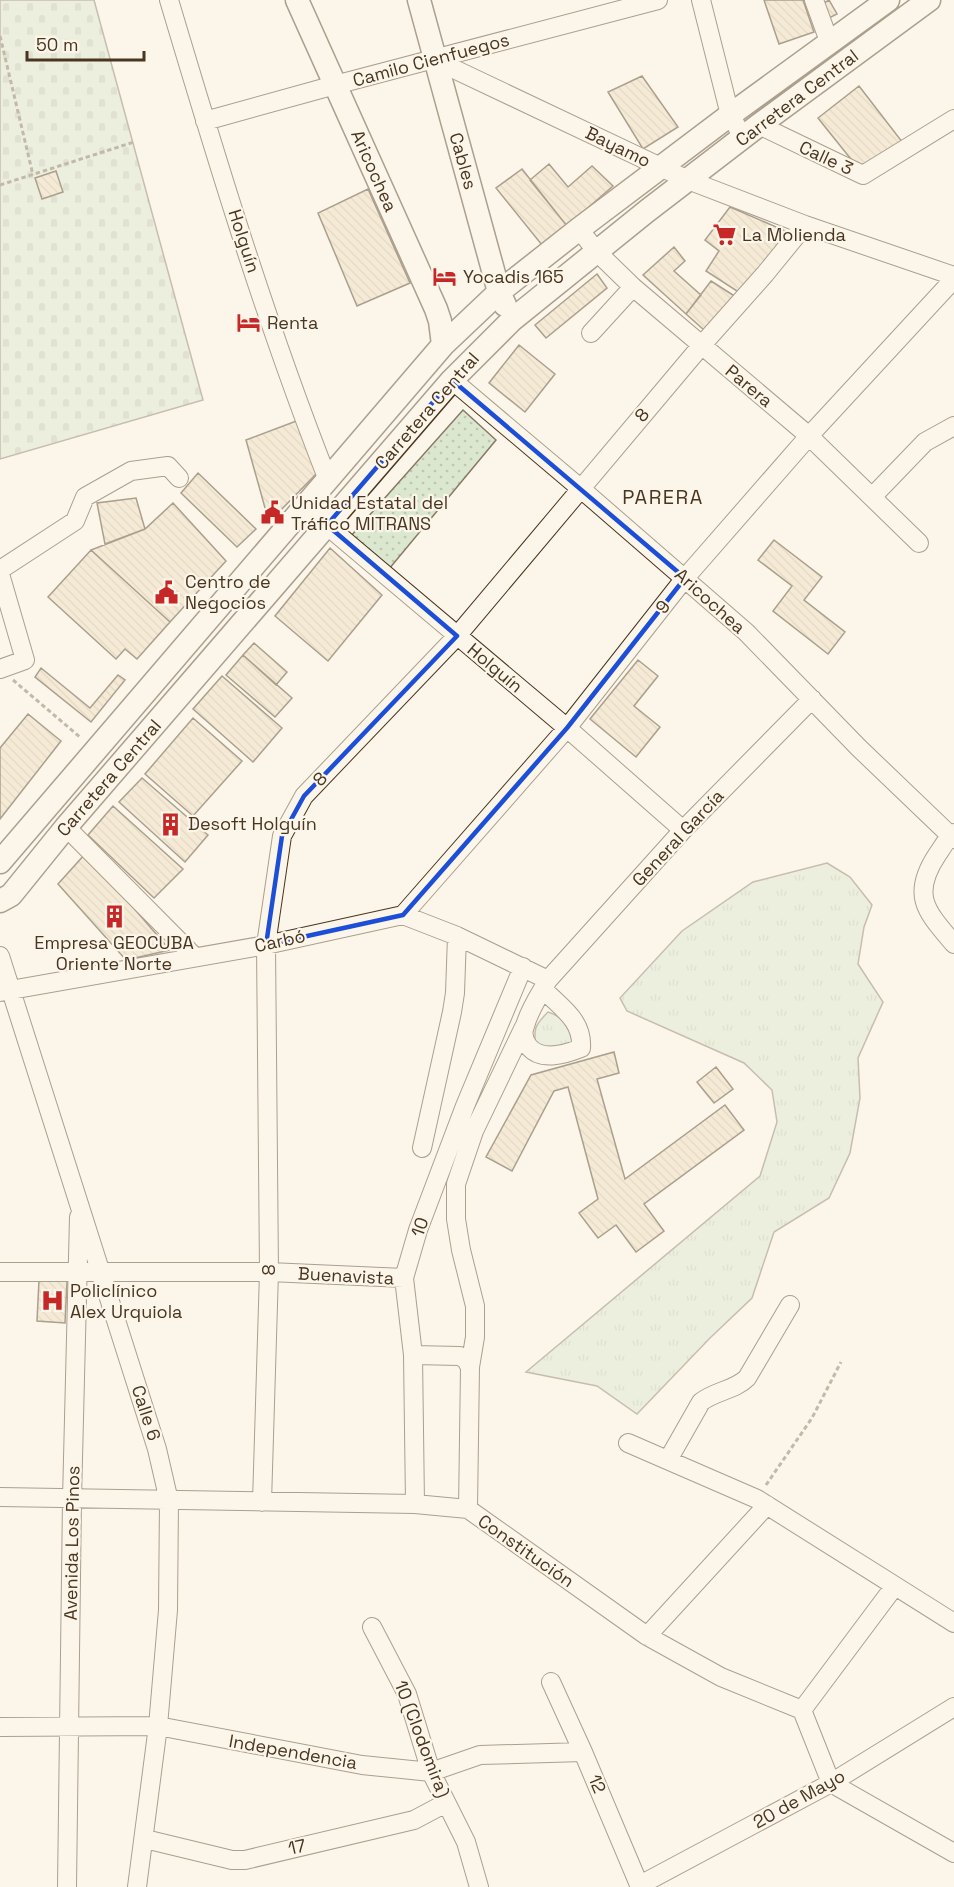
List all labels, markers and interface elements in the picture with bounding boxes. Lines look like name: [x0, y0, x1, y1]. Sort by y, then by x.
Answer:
scale bar: [27, 24, 144, 62]
street label: Camilo Cienfuegos: [350, 28, 512, 91]
text: 50 m: [36, 33, 78, 56]
street label: Carretera Central: [731, 44, 863, 151]
street label: Bayamo: [582, 121, 655, 172]
street label: Aricochea: [346, 126, 403, 215]
street label: Cables: [444, 130, 483, 192]
street label: Calle 3: [796, 135, 857, 180]
street label: Holguín: [223, 206, 266, 275]
supermarket icon: La Molienda: [711, 222, 737, 248]
place label: La Molienda: [742, 223, 846, 246]
hotel icon: Yocadis 165: [432, 264, 458, 290]
place label: Yocadis 165: [463, 265, 564, 288]
hotel icon: Renta: [236, 310, 262, 336]
place label: Renta: [267, 311, 318, 334]
street label: Carretera Central: [369, 347, 484, 474]
street label: Parera: [721, 359, 778, 412]
street label: 8: [629, 403, 654, 426]
district label: PARERA: [622, 484, 704, 510]
place label: Unidad Estatal del Tráfico MITRANS: [291, 491, 448, 535]
public building icon: Unidad Estatal del Tráfico MITRANS: [260, 500, 286, 526]
street label: Aricochea: [670, 563, 750, 638]
place label: Centro de Negocios: [185, 570, 271, 614]
public building icon: Centro de Negocios: [154, 579, 180, 605]
street label: 9: [650, 595, 675, 618]
street label: Holguín: [463, 638, 528, 697]
street label: Carretera Central: [51, 714, 166, 841]
street label: 8: [307, 767, 332, 791]
street label: General García: [627, 784, 728, 891]
building icon: Desoft Holguín: [157, 811, 183, 837]
place label: Desoft Holguín: [188, 812, 317, 835]
building icon: Empresa GEOCUBA Oriente Norte: [101, 904, 127, 930]
street label: Carbó: [252, 924, 307, 957]
place label: Empresa GEOCUBA Oriente Norte: [34, 931, 194, 975]
street label: 10: [406, 1214, 434, 1240]
street label: Buenavista: [297, 1261, 395, 1290]
street label: 8: [257, 1264, 280, 1276]
place label: Policlínico Alex Urquiola: [70, 1279, 182, 1323]
hospital icon: Policlínico Alex Urquiola: [39, 1288, 65, 1314]
street label: Calle 6: [127, 1382, 166, 1444]
street label: Avenida Los Pinos: [59, 1465, 84, 1621]
street label: Constitución: [474, 1509, 579, 1592]
street label: 10 (Clodomira): [390, 1677, 455, 1801]
street label: Independencia: [227, 1729, 359, 1774]
street label: 20 de Mayo: [749, 1764, 849, 1833]
street label: 12: [583, 1771, 612, 1797]
street label: 17: [286, 1833, 308, 1860]

